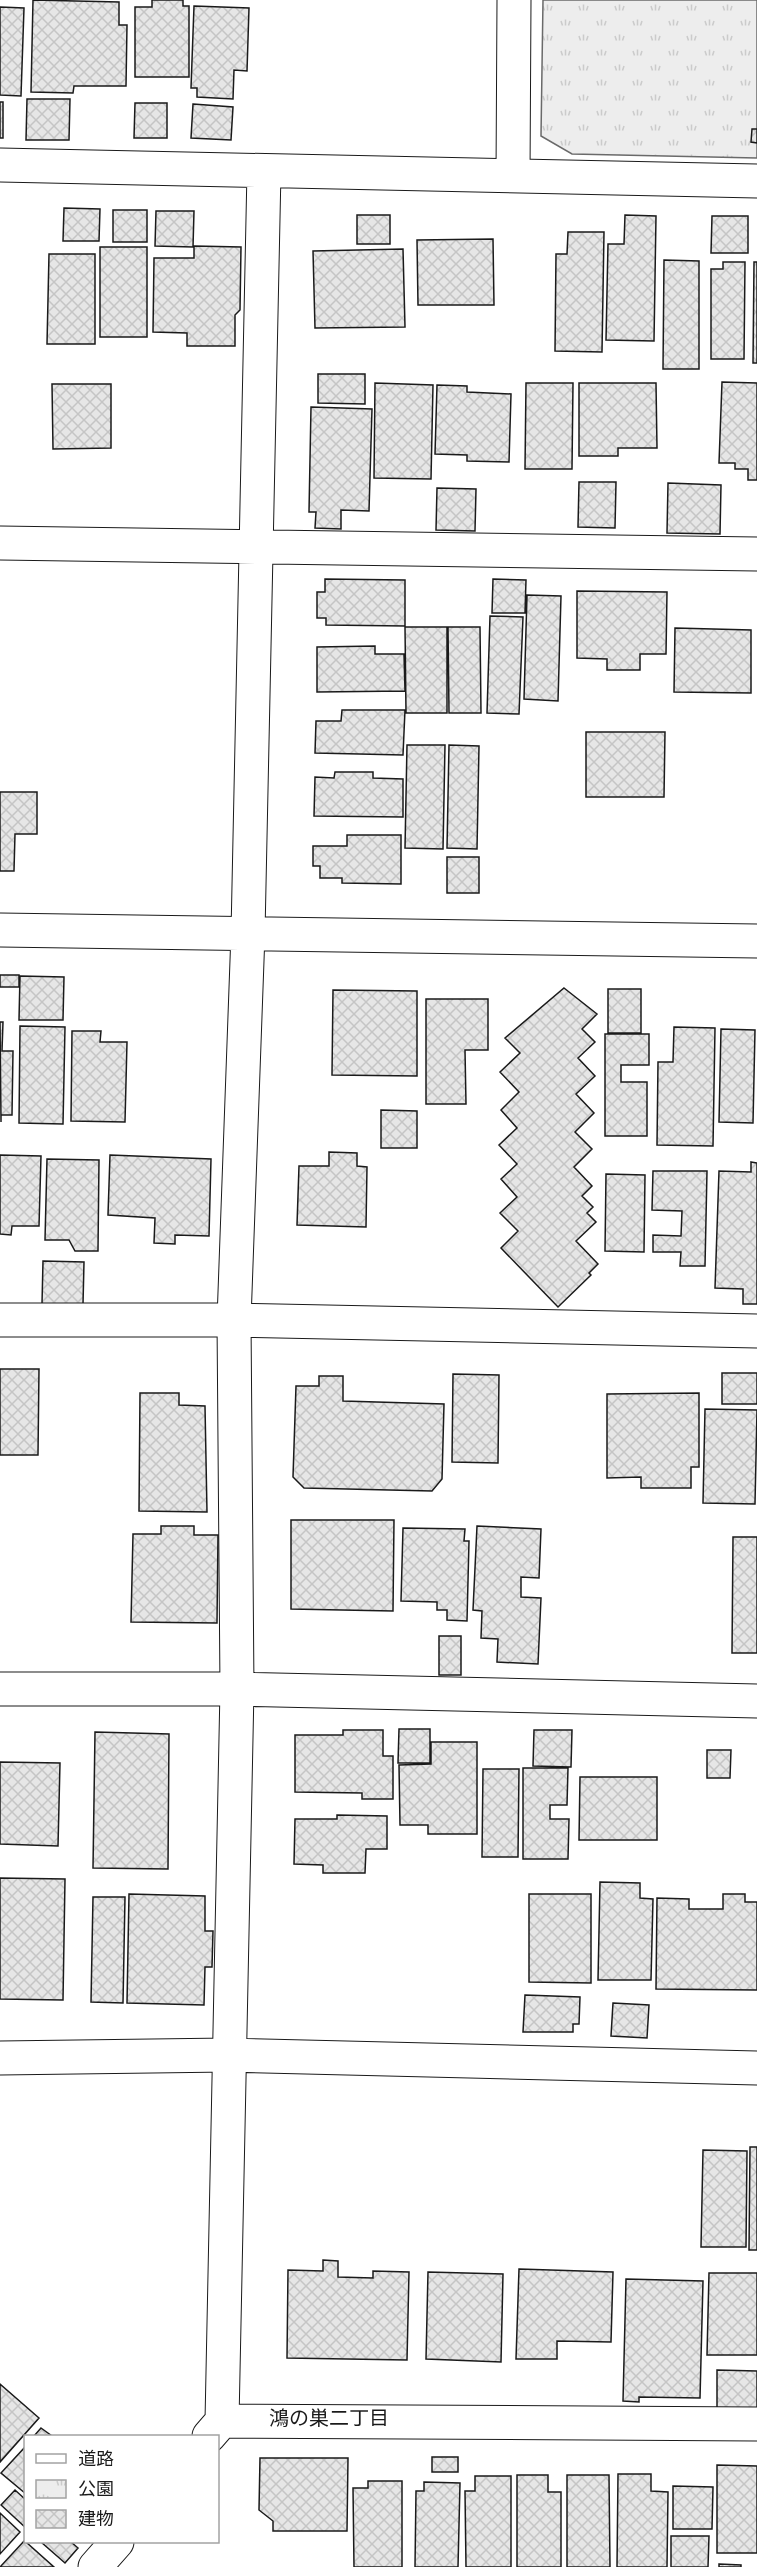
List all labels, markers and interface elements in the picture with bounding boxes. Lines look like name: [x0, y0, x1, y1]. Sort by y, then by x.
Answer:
district label: 鴻の巣二丁目: [269, 2405, 389, 2431]
legend: [24, 2435, 219, 2543]
text: 道路: [78, 2447, 114, 2470]
text: 公園: [78, 2477, 114, 2500]
text: 建物: [78, 2507, 114, 2530]

